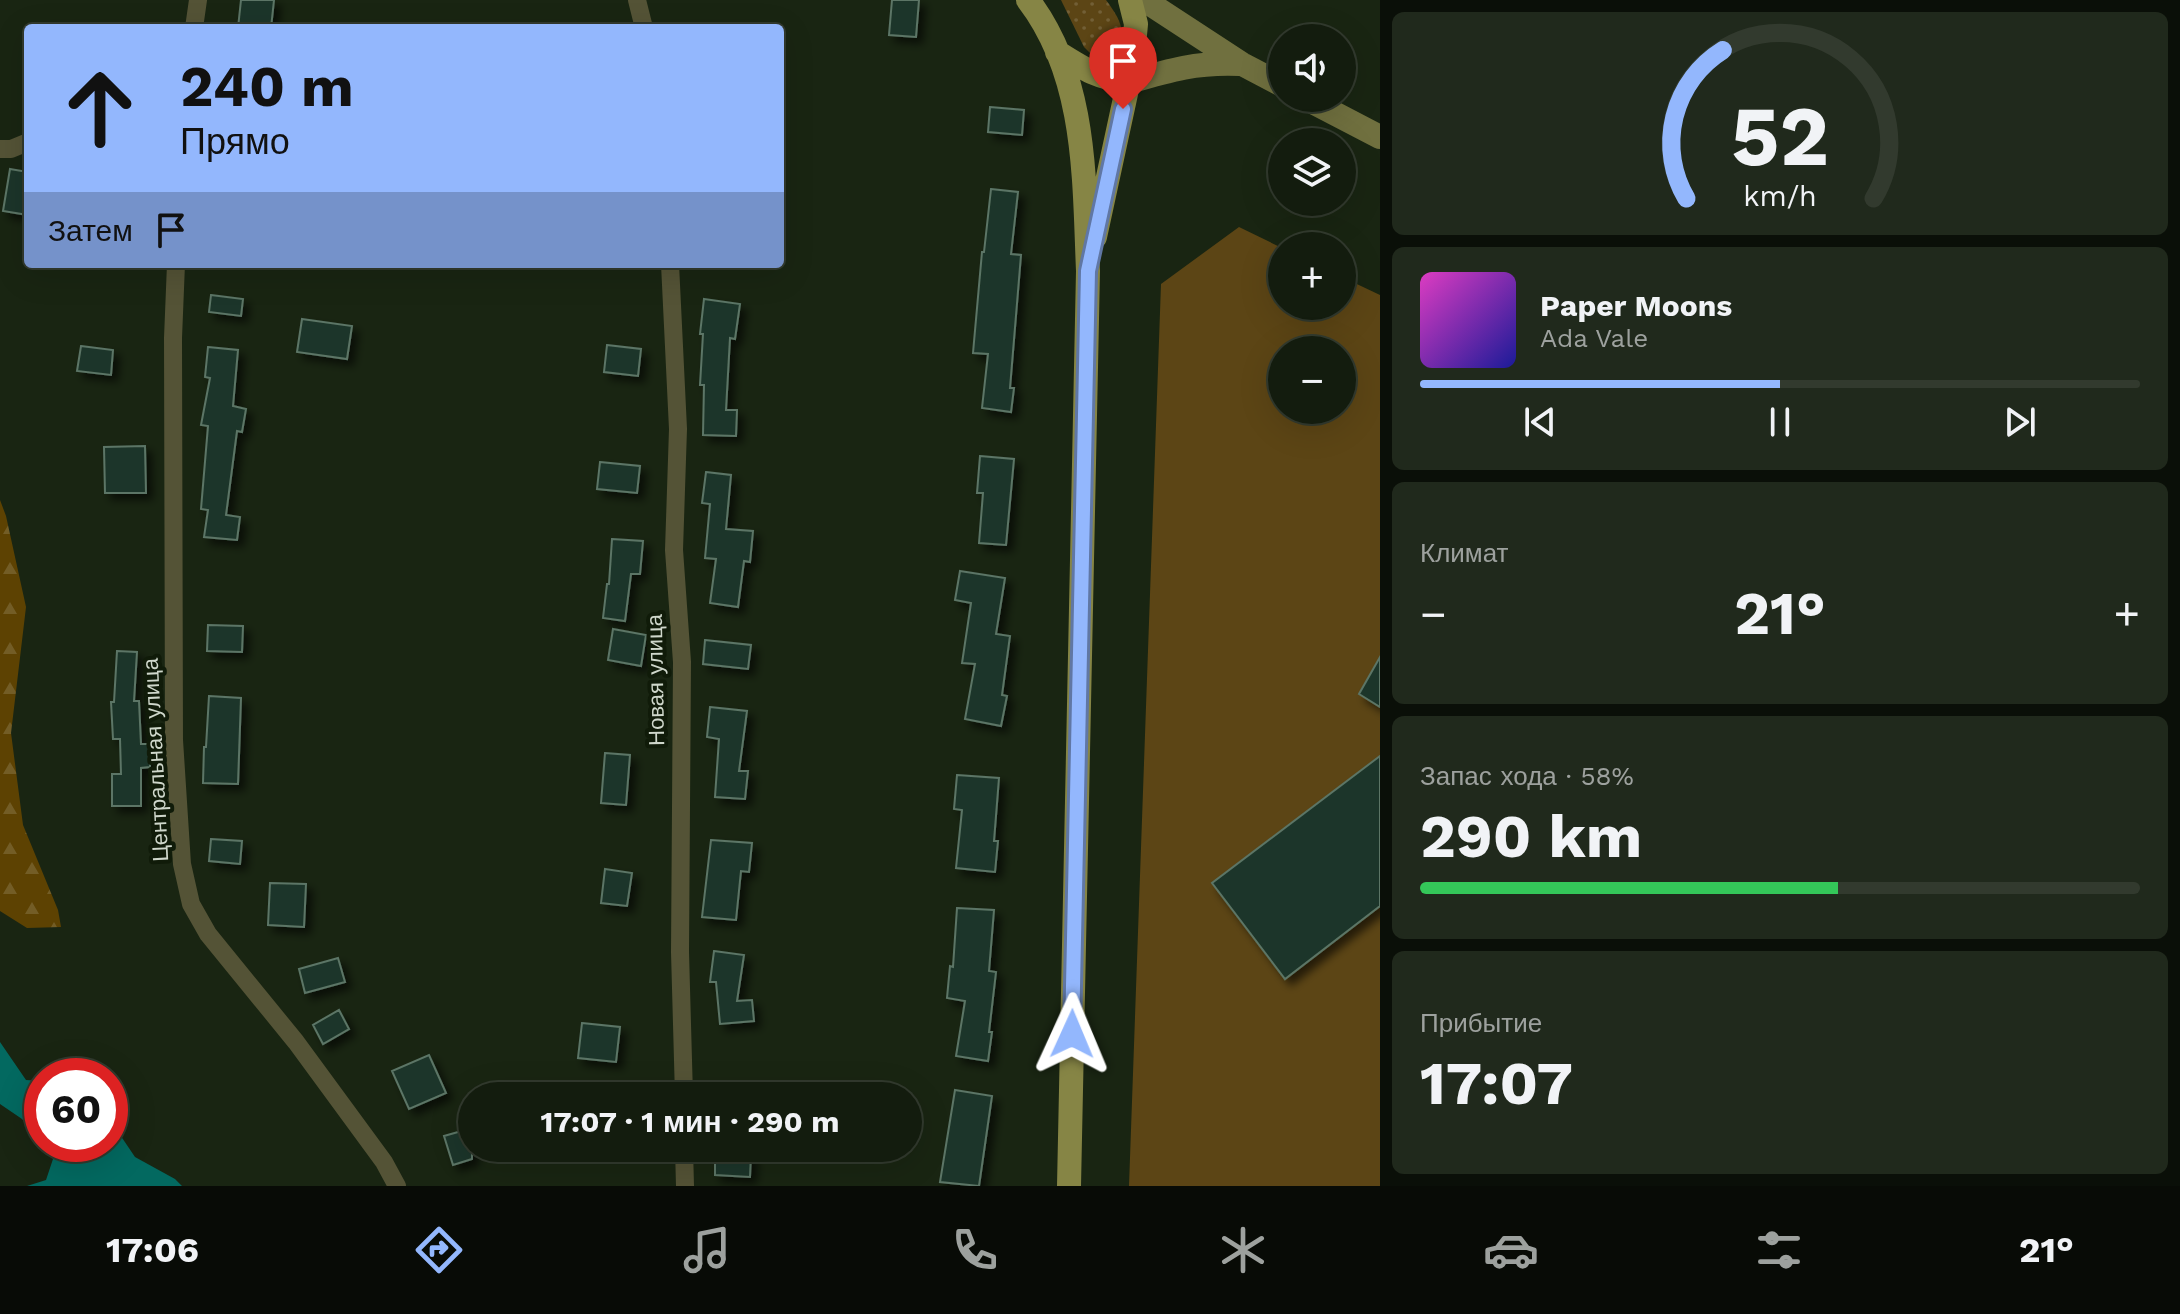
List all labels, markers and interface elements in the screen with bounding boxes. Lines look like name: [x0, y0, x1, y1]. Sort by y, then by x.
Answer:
map controls: [1268, 24, 1356, 424]
button: sound: [1268, 24, 1356, 112]
pin: [1089, 27, 1157, 109]
icon: arrive: [1101, 39, 1145, 83]
text: 240 m: [180, 54, 354, 120]
icon: ahead: [48, 56, 152, 160]
text: 52: [1731, 88, 1829, 185]
text: Прямо: [180, 121, 290, 163]
button: layers: [1268, 128, 1356, 216]
text: km/h: [1743, 180, 1817, 214]
icon: arrive: [149, 208, 193, 252]
text: Затем: [48, 213, 133, 248]
button: +: [1268, 232, 1356, 320]
text: Paper Moons: [1540, 288, 1732, 323]
text: Ada Vale: [1540, 323, 1648, 353]
button: −: [1268, 336, 1356, 424]
icon: previous: [1518, 400, 1562, 444]
icon: pause: [1758, 400, 1802, 444]
icon: next: [1998, 400, 2042, 444]
text: Климат: [1420, 538, 1509, 568]
text: 21°: [1734, 578, 1826, 649]
text: −: [1420, 588, 1447, 640]
text: +: [2113, 588, 2140, 640]
street label: Новая улица: [642, 613, 669, 746]
street label: Центральная улица: [138, 657, 173, 862]
text: Запас хода · 58%: [1420, 761, 1634, 791]
text: 290 km: [1420, 801, 1642, 872]
position arrow: [1030, 992, 1114, 1076]
text: Прибытие: [1420, 1008, 1542, 1038]
text: 17:07: [1420, 1048, 1573, 1119]
speed limit sign: 60: [24, 1058, 128, 1162]
text: 17:07 · 1 мин · 290 m: [540, 1104, 840, 1139]
icon: directions: [411, 1222, 467, 1278]
icon: music: [679, 1222, 735, 1278]
icon: phone: [947, 1222, 1003, 1278]
icon: climate: [1215, 1222, 1271, 1278]
icon: car: [1483, 1222, 1539, 1278]
icon: filters: [1751, 1222, 1807, 1278]
text: 17:06: [106, 1229, 199, 1271]
text: 21°: [2019, 1229, 2074, 1271]

